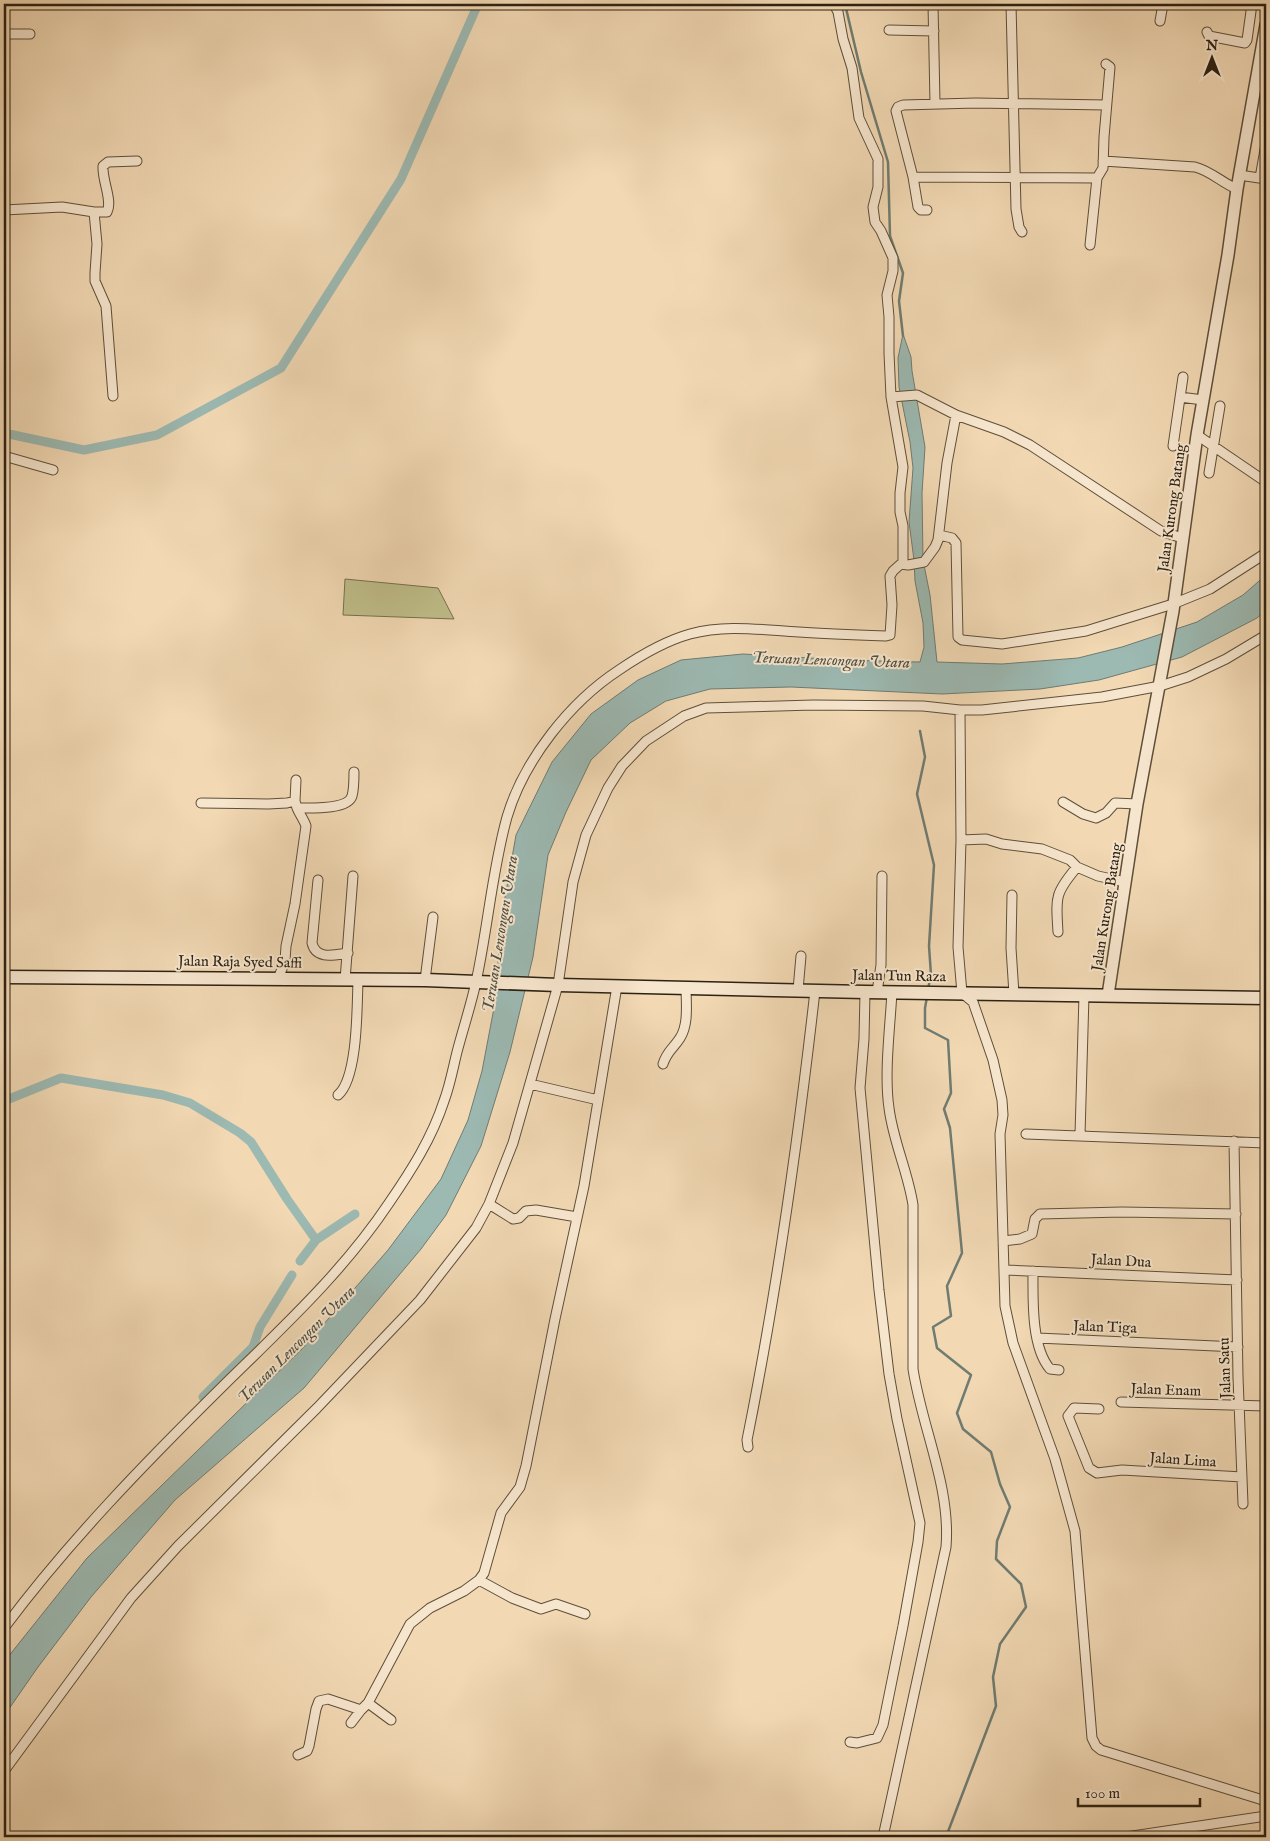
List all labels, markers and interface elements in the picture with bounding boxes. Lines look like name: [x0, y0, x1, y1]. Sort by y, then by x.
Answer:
north arrow: [1188, 32, 1238, 82]
text: N: [1205, 37, 1218, 55]
street label: Jalan Kurong Batang: [1153, 442, 1191, 576]
water label: Terusan Lencongan Utara: [752, 648, 910, 674]
street label: Jalan Kurong Batang: [1087, 841, 1127, 975]
water label: Terusan Lencongan Utara: [479, 854, 523, 1014]
street label: Jalan Raja Syed Saffi: [176, 951, 302, 973]
street label: Jalan Tun Raza: [850, 966, 947, 986]
street label: Jalan Dua: [1088, 1250, 1152, 1272]
water label: Terusan Lencongan Utara: [234, 1282, 360, 1408]
street label: Jalan Tiga: [1071, 1316, 1138, 1338]
street label: Jalan Satu: [1214, 1337, 1236, 1401]
street label: Jalan Enam: [1128, 1379, 1202, 1401]
street label: Jalan Lima: [1147, 1448, 1218, 1472]
scale bar: [1078, 1776, 1200, 1808]
text: 100 m: [1085, 1784, 1121, 1803]

